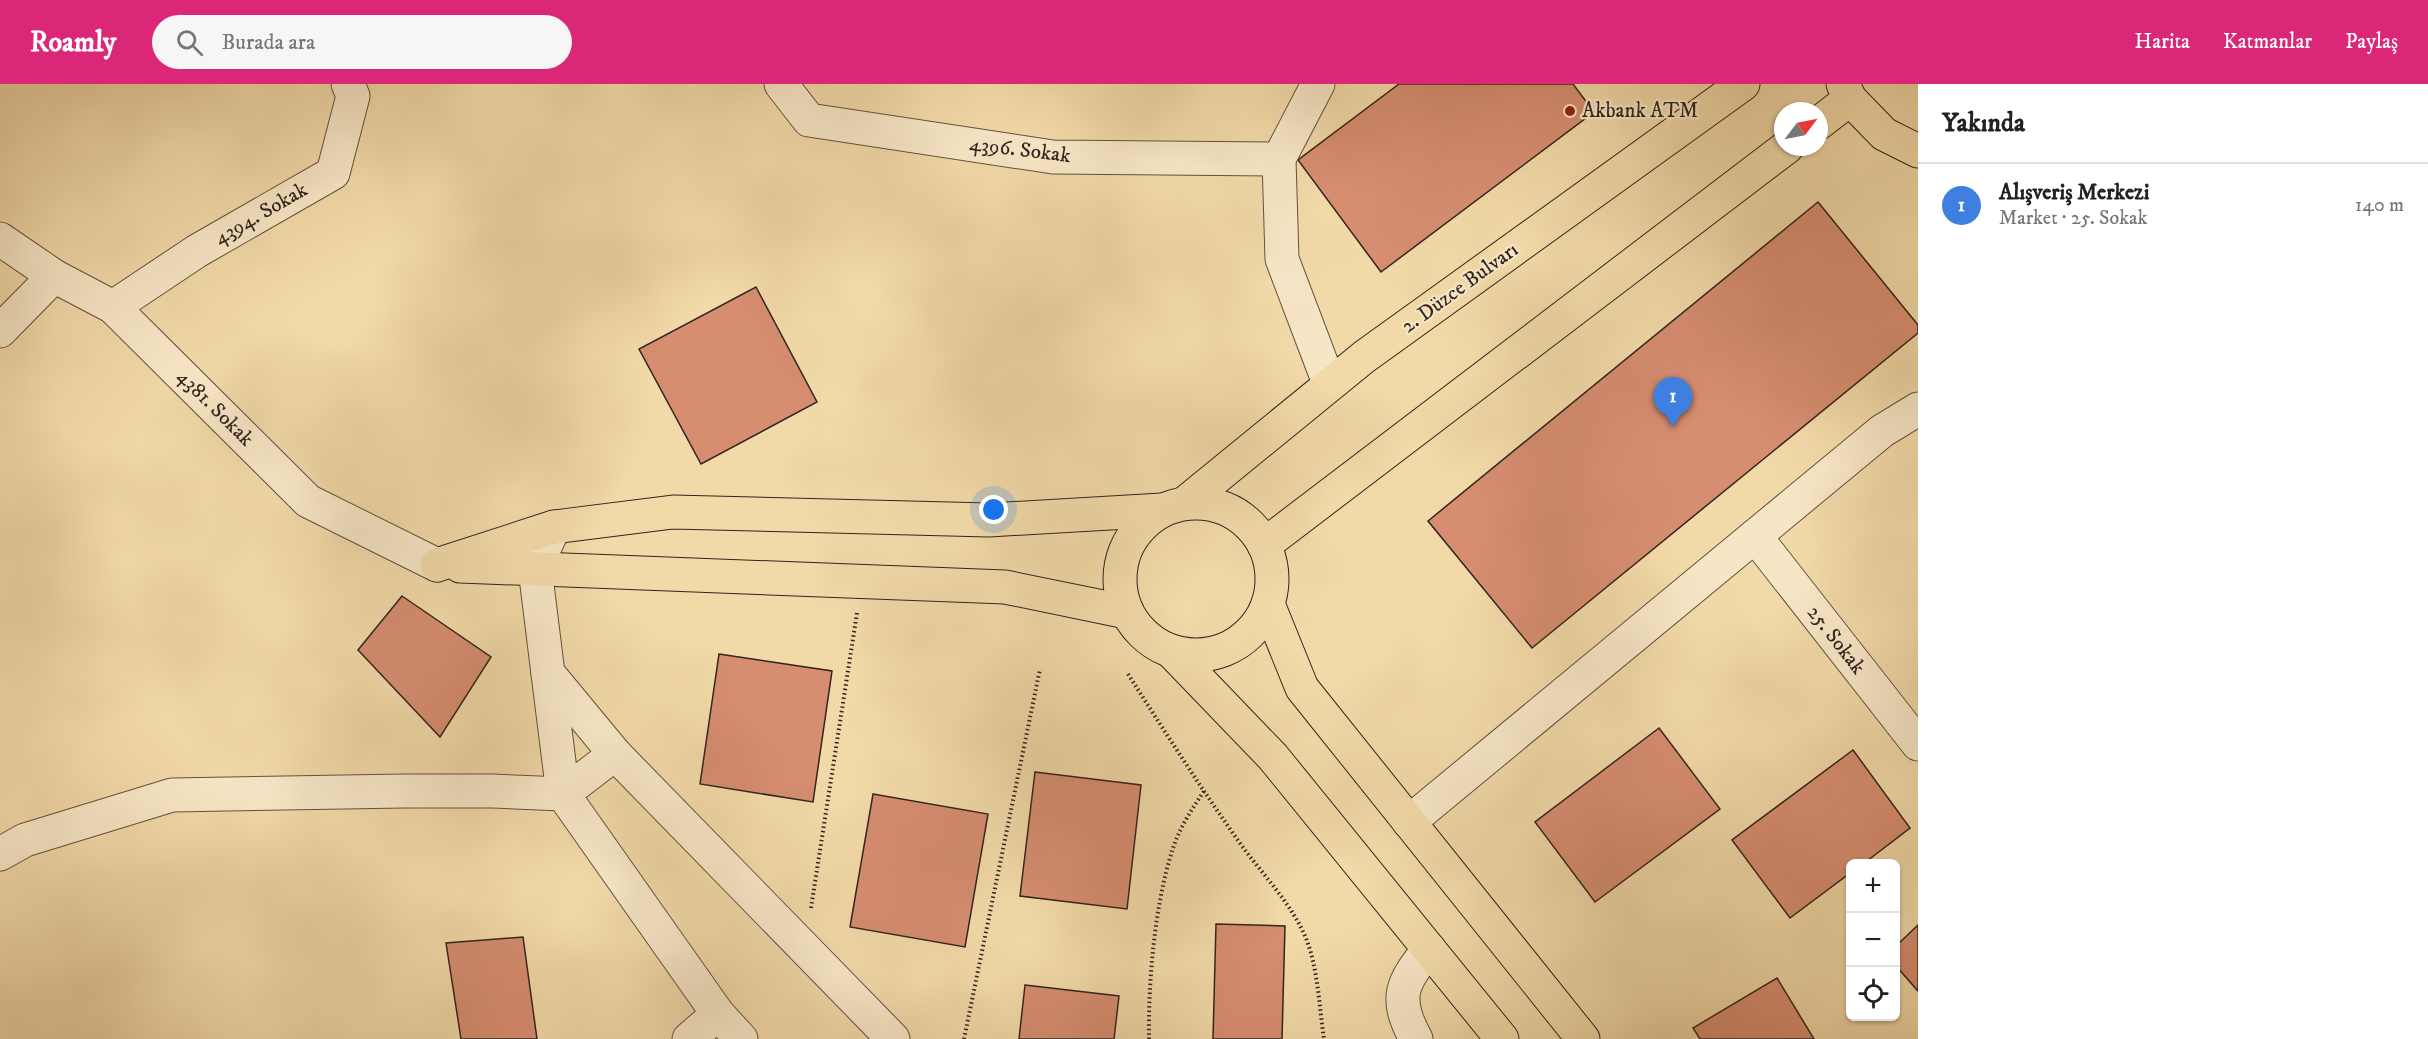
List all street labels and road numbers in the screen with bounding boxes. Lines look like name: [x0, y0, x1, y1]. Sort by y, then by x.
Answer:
street label: 4396. Sokak: [968, 131, 1073, 169]
street label: 4394. Sokak: [210, 177, 313, 251]
street label: 2. Düzce Bulvarı: [1396, 237, 1524, 339]
street label: 4381. Sokak: [171, 364, 259, 452]
street label: 25. Sokak: [1801, 600, 1871, 680]

